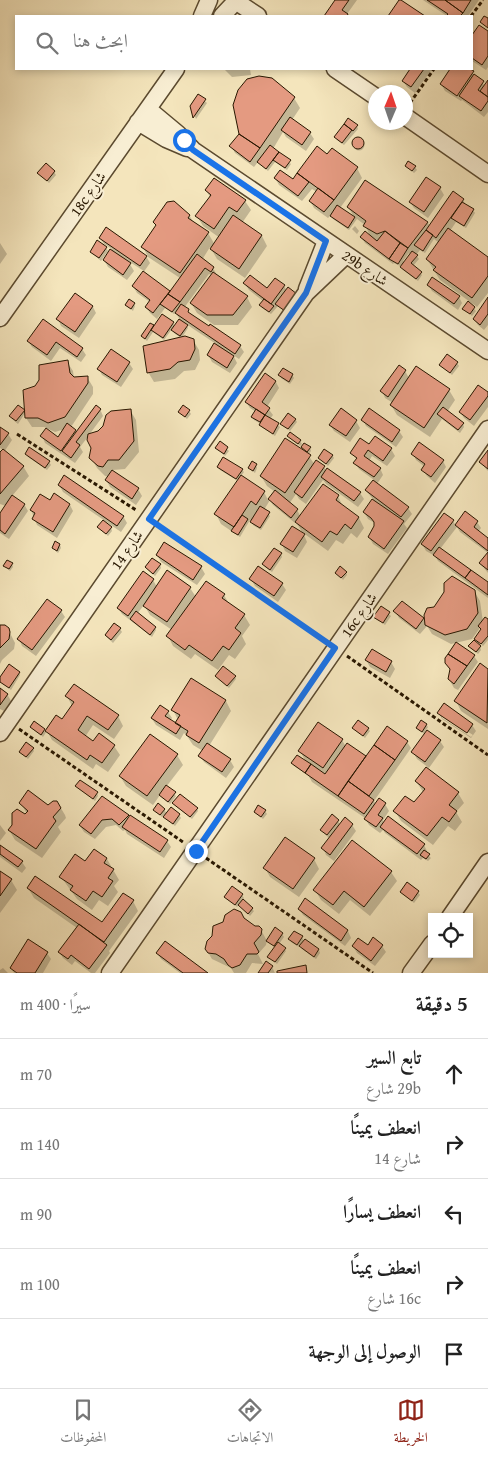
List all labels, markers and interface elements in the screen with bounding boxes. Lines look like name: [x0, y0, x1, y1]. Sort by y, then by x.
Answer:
search box: [15, 15, 473, 70]
text: ابحث هنا: [73, 26, 128, 54]
icon: search: [33, 29, 61, 57]
north arrow: [368, 85, 413, 130]
route start: [173, 129, 196, 152]
street label: 18c شارع: [65, 167, 113, 222]
street label: 29b شارع: [336, 244, 393, 293]
street label: شارع 14: [105, 526, 150, 575]
street label: 16c شارع: [336, 588, 384, 643]
route end: [185, 840, 208, 863]
map controls: [428, 913, 473, 958]
button: locate: [428, 913, 473, 958]
text: 5 دقيقة: [416, 988, 468, 1019]
text: سيرًا · 400 m: [20, 992, 91, 1016]
text: تابع السير: [367, 1043, 421, 1071]
icon: ahead: [440, 1060, 468, 1088]
text: 70 m: [20, 1062, 52, 1086]
text: 29b شارع: [366, 1076, 421, 1100]
text: انعطف يمينًا: [351, 1113, 421, 1141]
icon: right: [440, 1130, 468, 1158]
text: 140 m: [20, 1132, 60, 1156]
text: شارع 14: [374, 1146, 421, 1170]
text: انعطف يسارًا: [343, 1197, 421, 1225]
icon: left: [440, 1200, 468, 1228]
text: 90 m: [20, 1202, 52, 1226]
text: انعطف يمينًا: [351, 1253, 421, 1281]
icon: right: [440, 1270, 468, 1298]
text: 100 m: [20, 1272, 60, 1296]
text: 16c شارع: [367, 1286, 421, 1310]
text: الوصول إلى الوجهة: [309, 1337, 421, 1365]
icon: arrive: [440, 1340, 468, 1368]
tab: المحفوظات: [60, 1396, 106, 1451]
tab: الاتجاهات: [227, 1396, 273, 1451]
tab: الخريطة: [394, 1396, 428, 1451]

